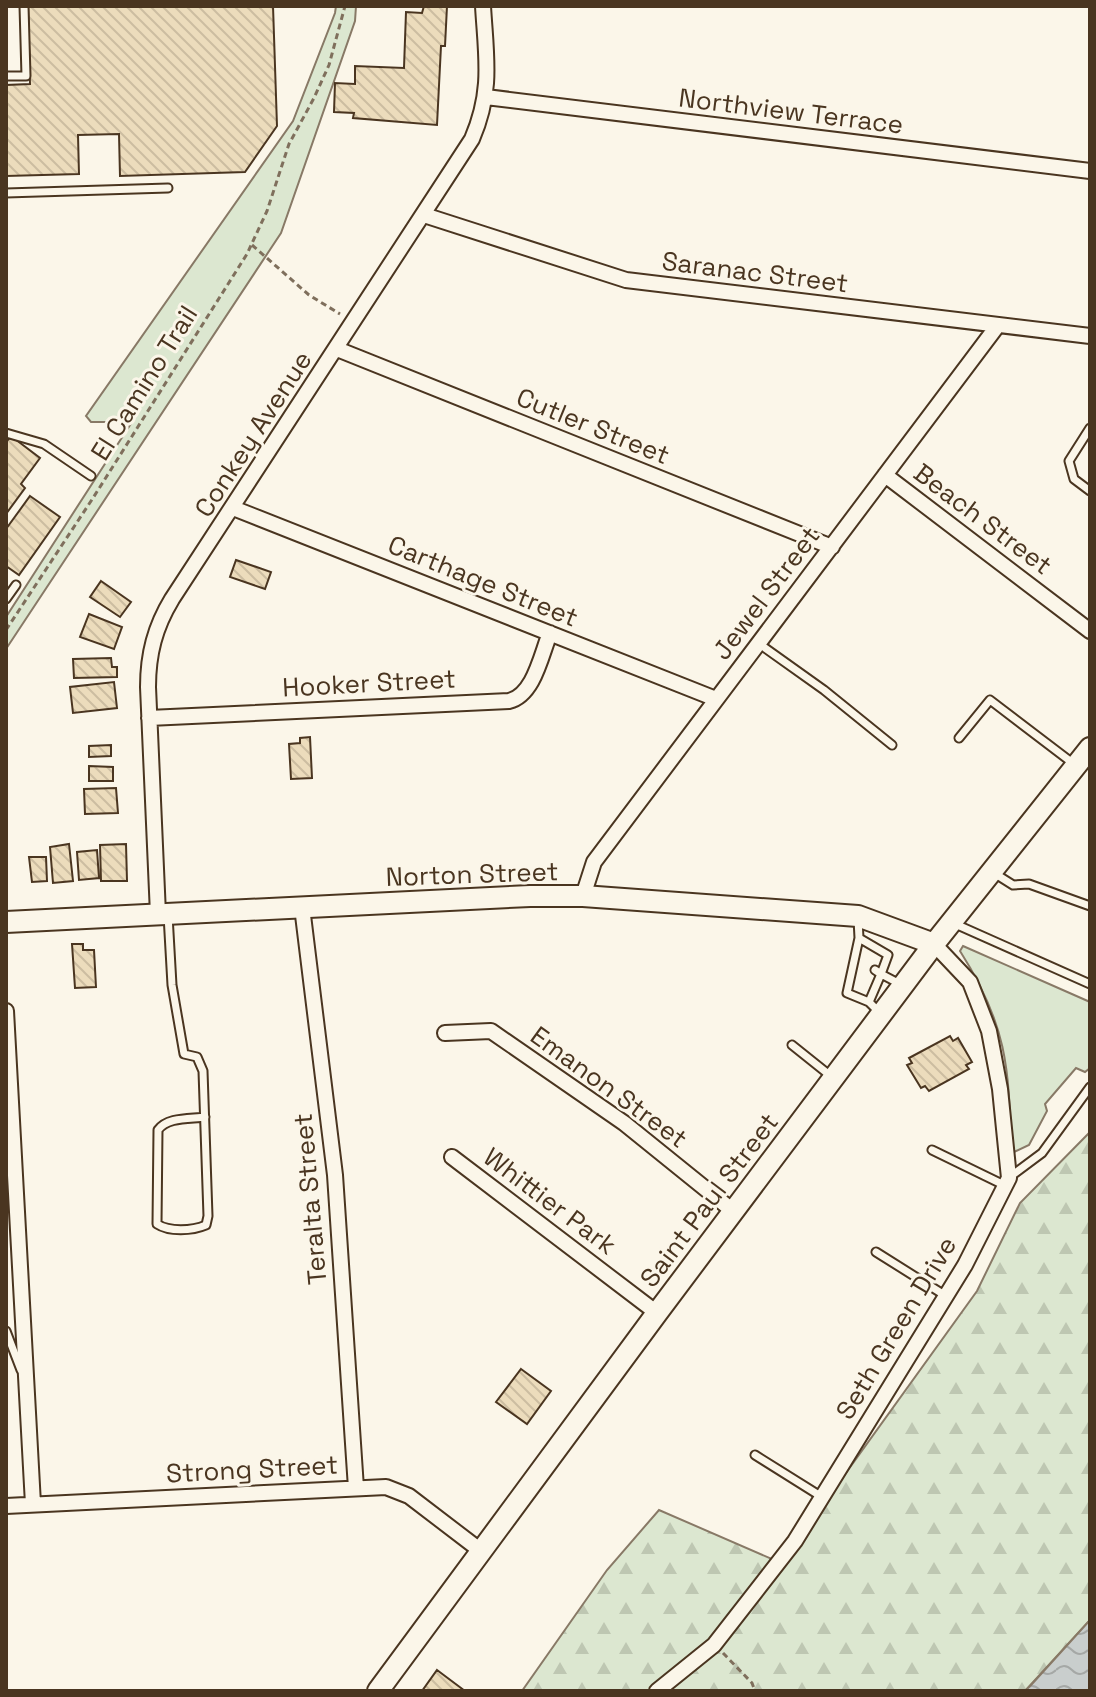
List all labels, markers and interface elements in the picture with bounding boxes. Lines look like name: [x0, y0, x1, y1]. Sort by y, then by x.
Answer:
street label: Northview Terrace: [677, 80, 905, 142]
street label: Saranac Street: [660, 244, 850, 300]
street label: El Camino Trail: [83, 299, 205, 467]
street label: Conkey Avenue: [187, 344, 319, 524]
street label: Cutler Street: [511, 380, 675, 472]
street label: Beach Street: [907, 456, 1059, 582]
street label: Jewel Street: [705, 520, 827, 666]
street label: Carthage Street: [383, 527, 583, 635]
street label: Hooker Street: [281, 661, 457, 705]
street label: Norton Street: [385, 854, 559, 894]
street label: Emanon Street: [524, 1019, 694, 1155]
street label: Saint Paul Street: [632, 1106, 786, 1294]
street label: Teralta Street: [286, 1112, 334, 1286]
street label: Whittier Park: [477, 1140, 623, 1262]
street label: Seth Green Drive: [828, 1230, 964, 1426]
street label: Strong Street: [165, 1448, 339, 1490]

